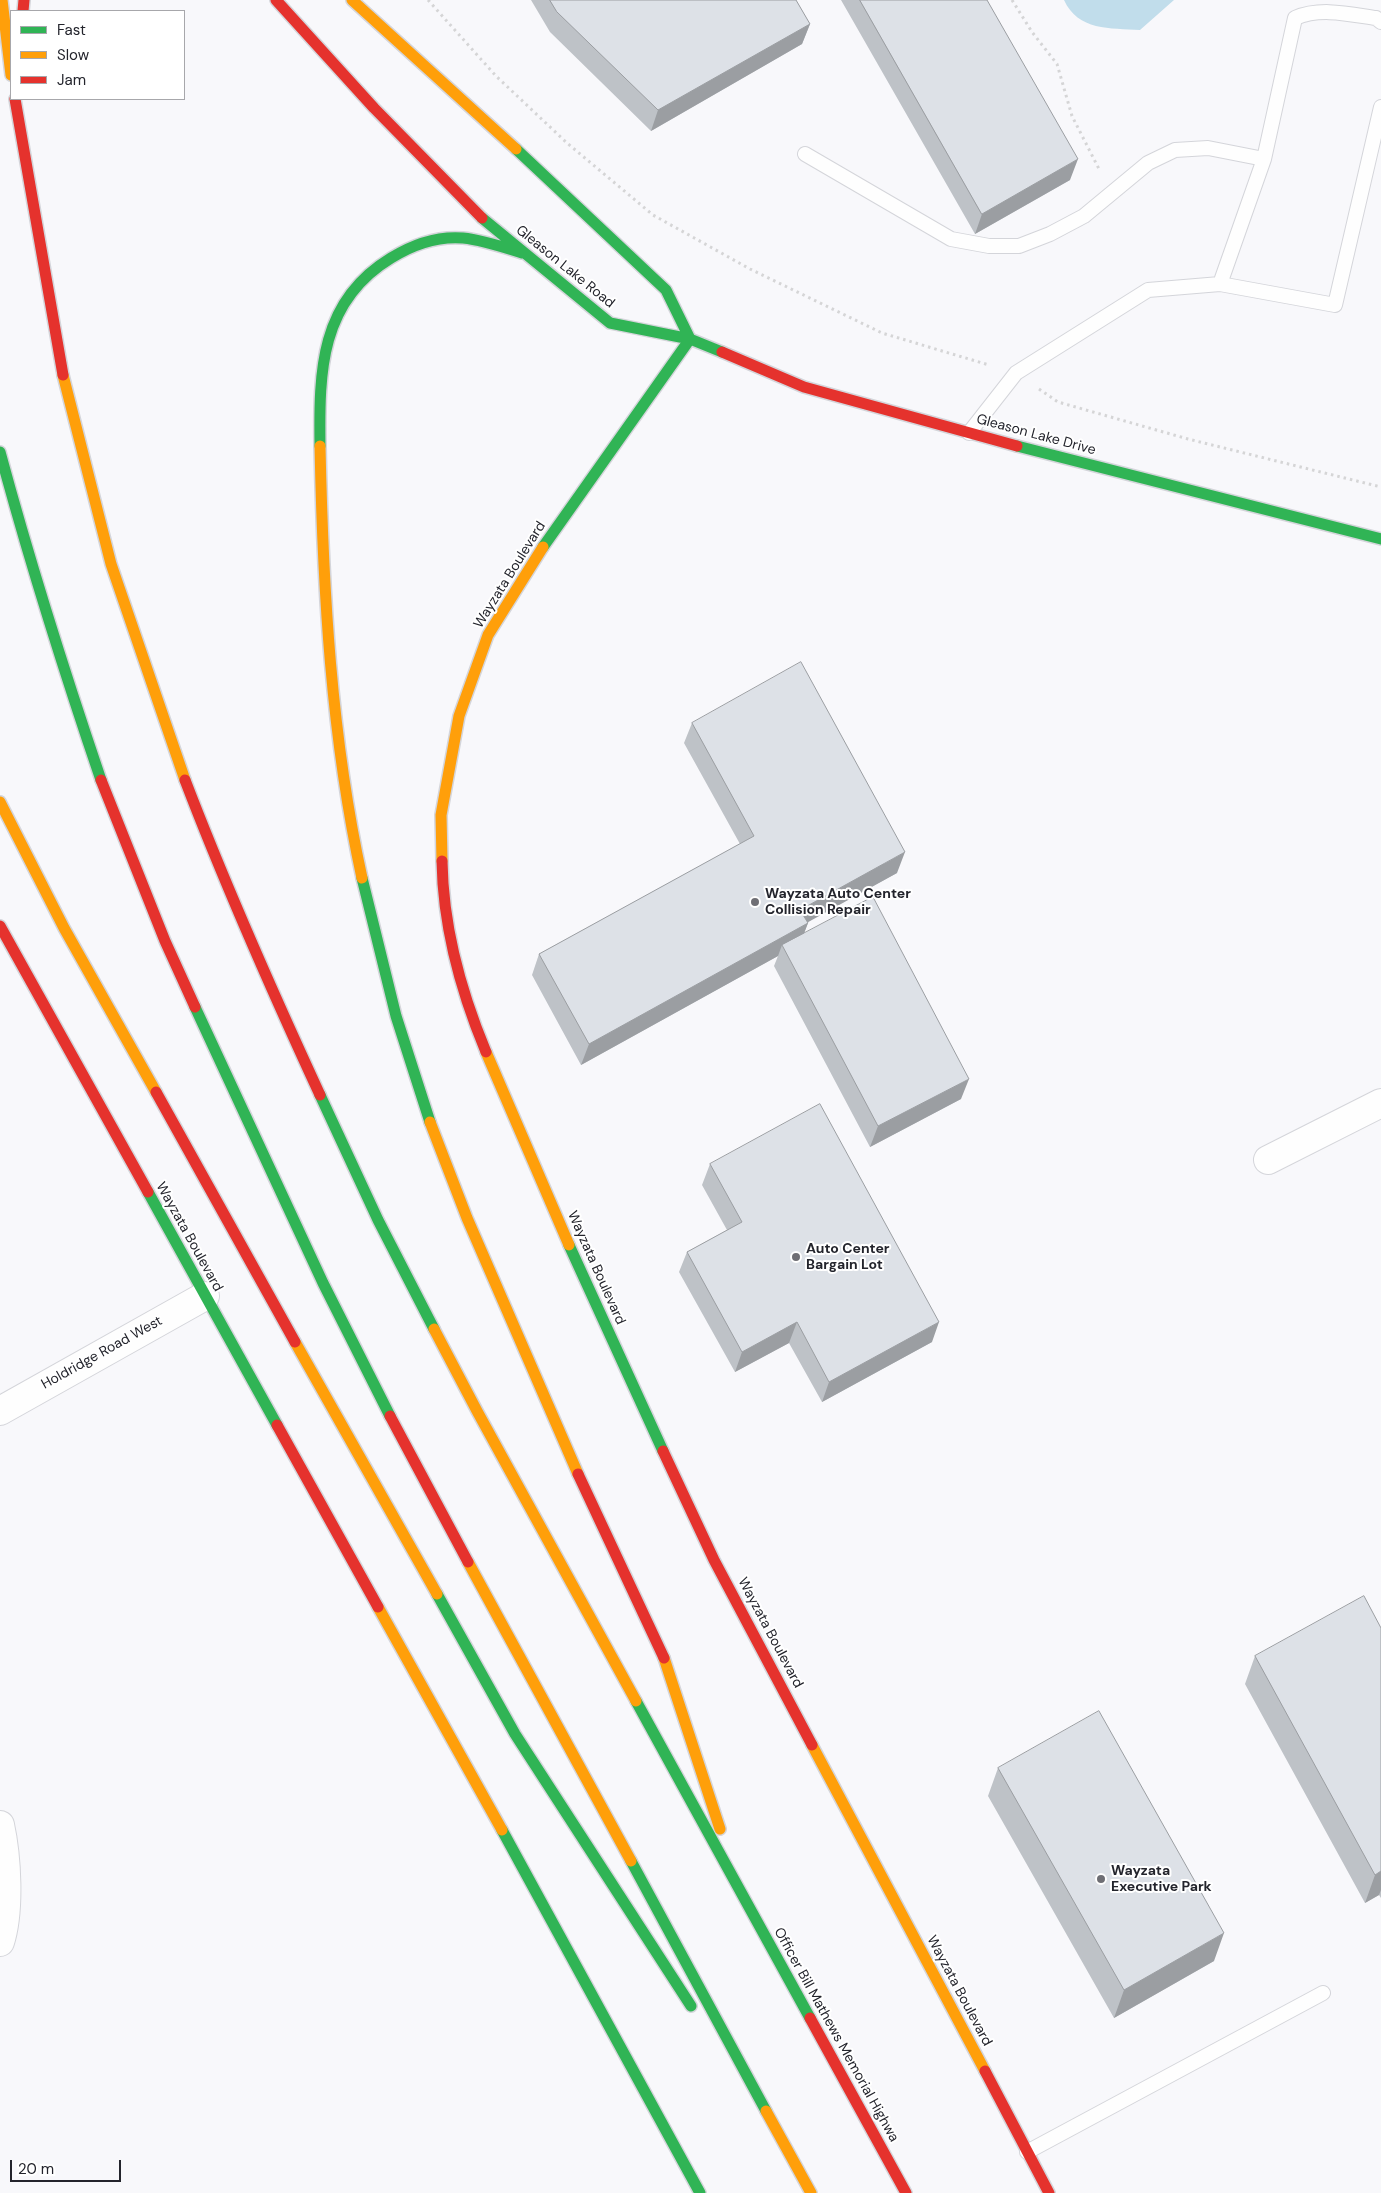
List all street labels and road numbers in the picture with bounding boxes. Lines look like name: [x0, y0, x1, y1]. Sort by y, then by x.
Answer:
street label: Gleason Lake Road: [512, 222, 618, 312]
street label: Gleason Lake Drive: [975, 411, 1097, 459]
street label: Wayzata Boulevard: [470, 519, 550, 631]
street label: Wayzata Boulevard: [152, 1179, 226, 1295]
street label: Wayzata Boulevard: [563, 1209, 629, 1327]
street label: Holdridge Road West: [39, 1313, 165, 1393]
street label: Wayzata Boulevard: [734, 1575, 806, 1691]
street label: Officer Bill Mathews Memorial Highwa: [770, 1925, 902, 2145]
street label: Wayzata Boulevard: [923, 1933, 995, 2049]

